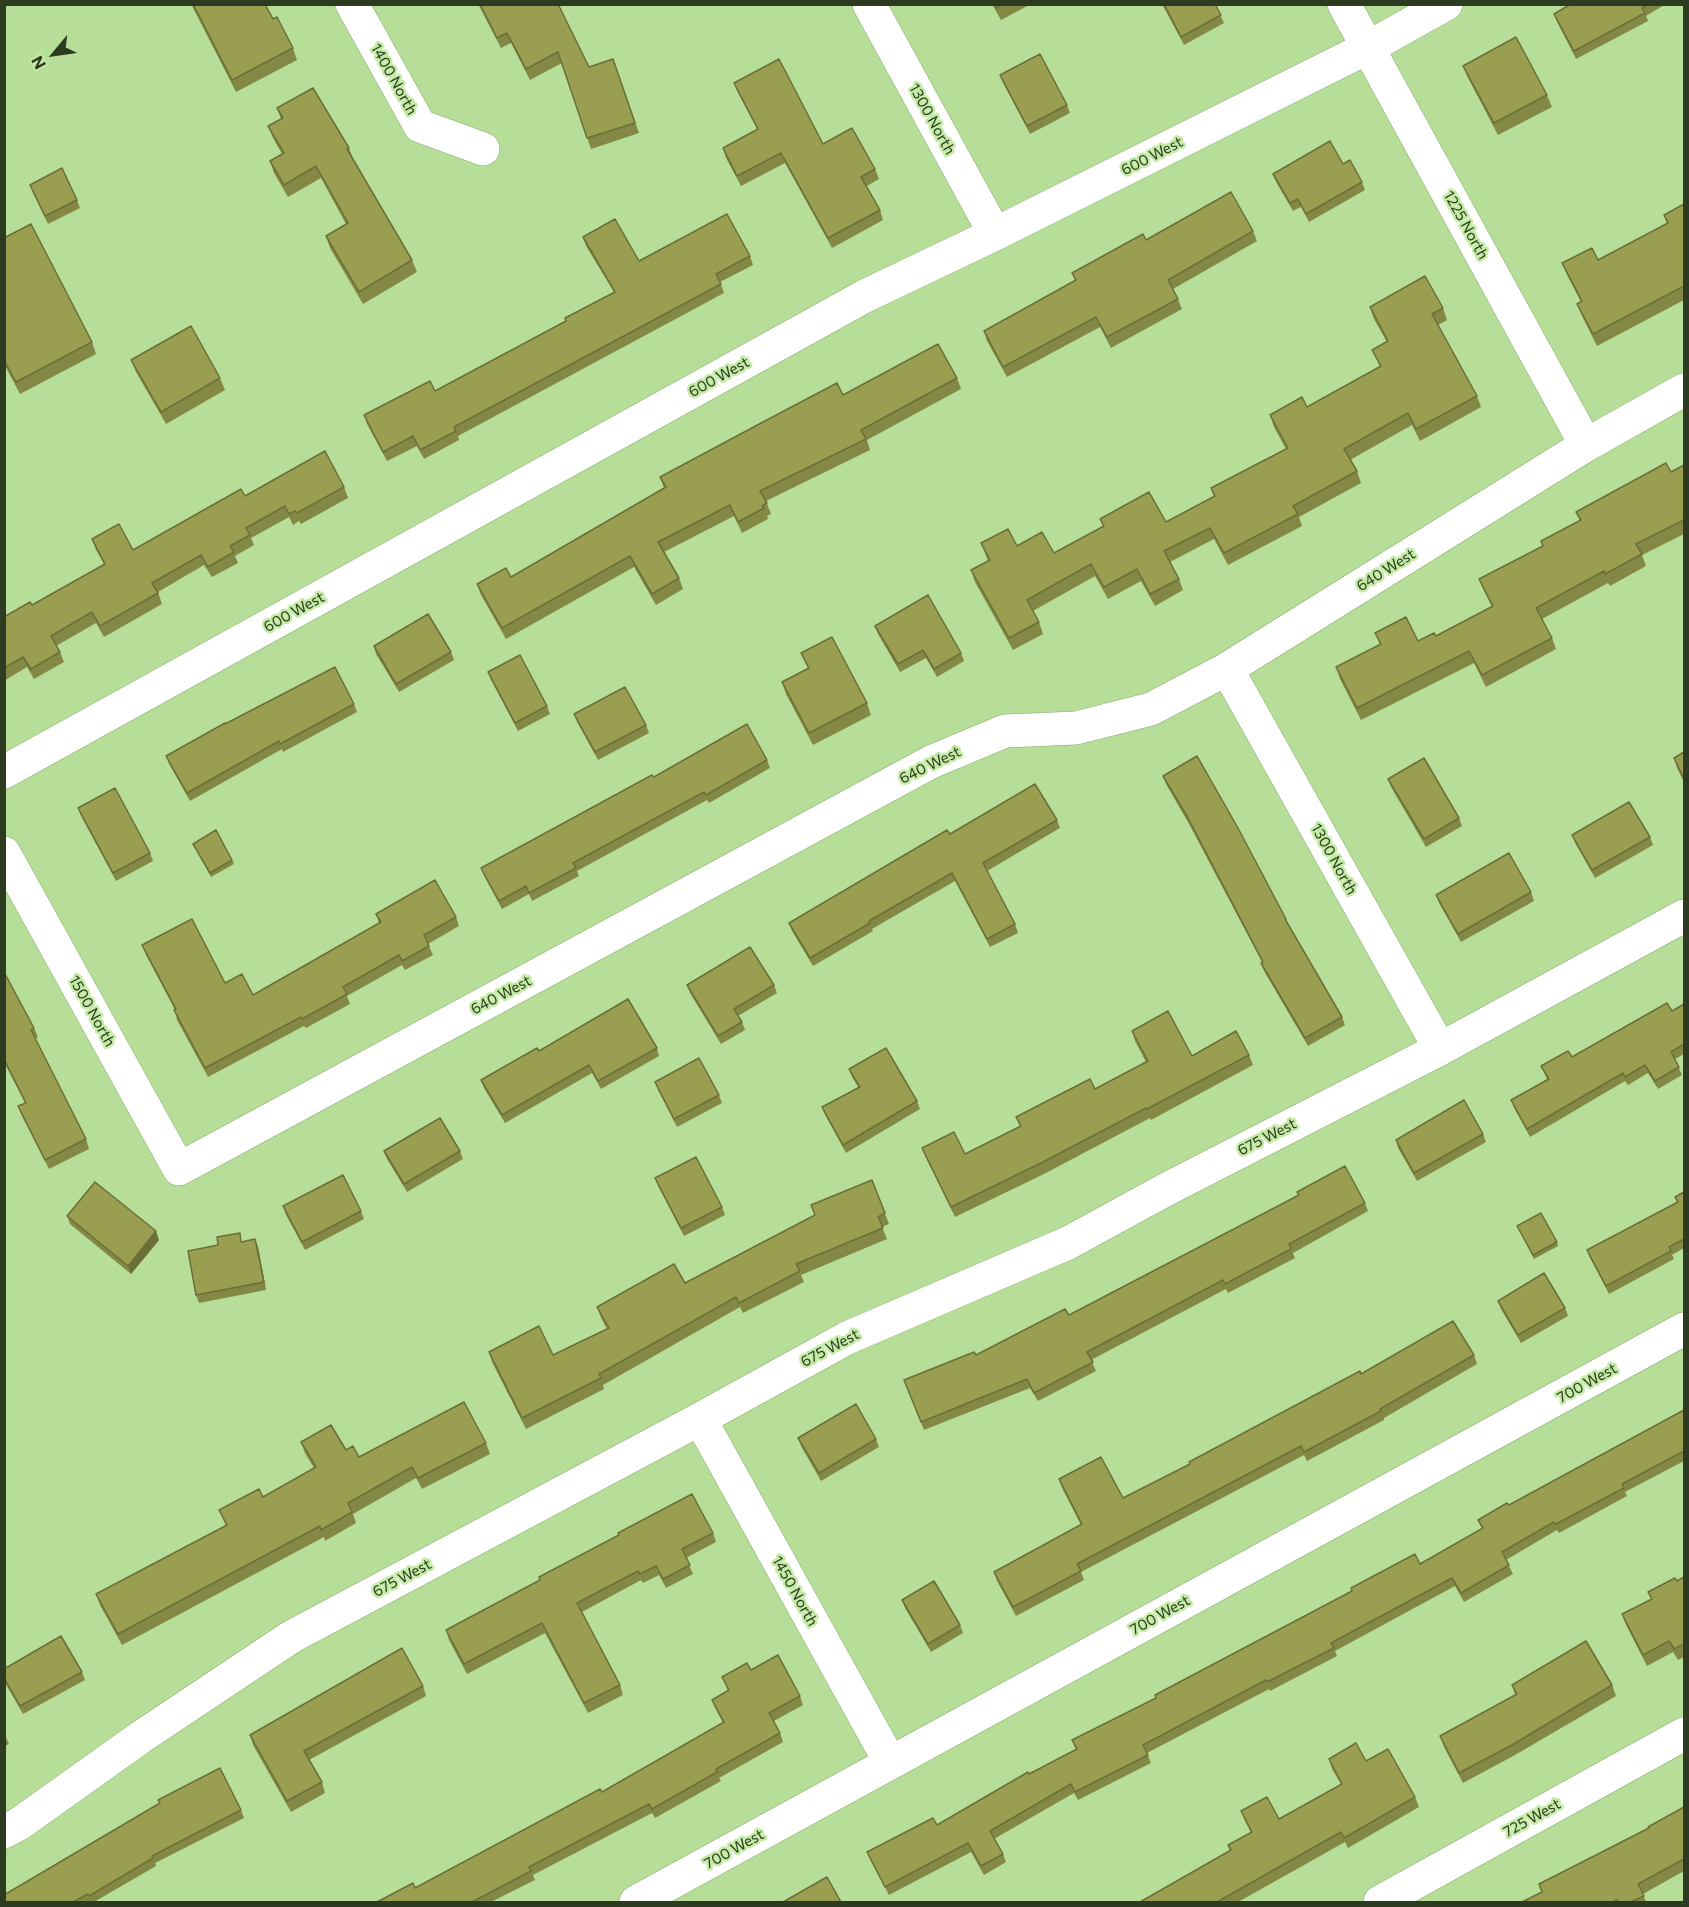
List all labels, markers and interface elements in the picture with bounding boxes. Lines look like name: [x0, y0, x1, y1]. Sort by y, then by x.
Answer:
north arrow: [24, 24, 84, 84]
street label: 1400 North: [367, 40, 421, 118]
text: N: [27, 53, 49, 73]
street label: 1300 North: [905, 80, 959, 158]
street label: 600 West: [1118, 133, 1186, 179]
street label: 1225 North: [1440, 188, 1492, 262]
street label: 600 West: [685, 353, 753, 401]
street label: 640 West: [1353, 545, 1419, 595]
street label: 600 West: [260, 588, 328, 636]
street label: 640 West: [896, 742, 964, 788]
street label: 1300 North: [1307, 820, 1361, 898]
street label: 1500 North: [65, 972, 119, 1050]
street label: 640 West: [468, 972, 534, 1018]
street label: 675 West: [1235, 1115, 1299, 1159]
street label: 675 West: [798, 1325, 862, 1371]
street label: 700 West: [1554, 1359, 1620, 1407]
street label: 1450 North: [768, 1553, 822, 1629]
street label: 675 West: [370, 1555, 434, 1601]
street label: 700 West: [1127, 1591, 1193, 1639]
street label: 725 West: [1500, 1795, 1564, 1841]
street label: 700 West: [701, 1825, 767, 1873]

